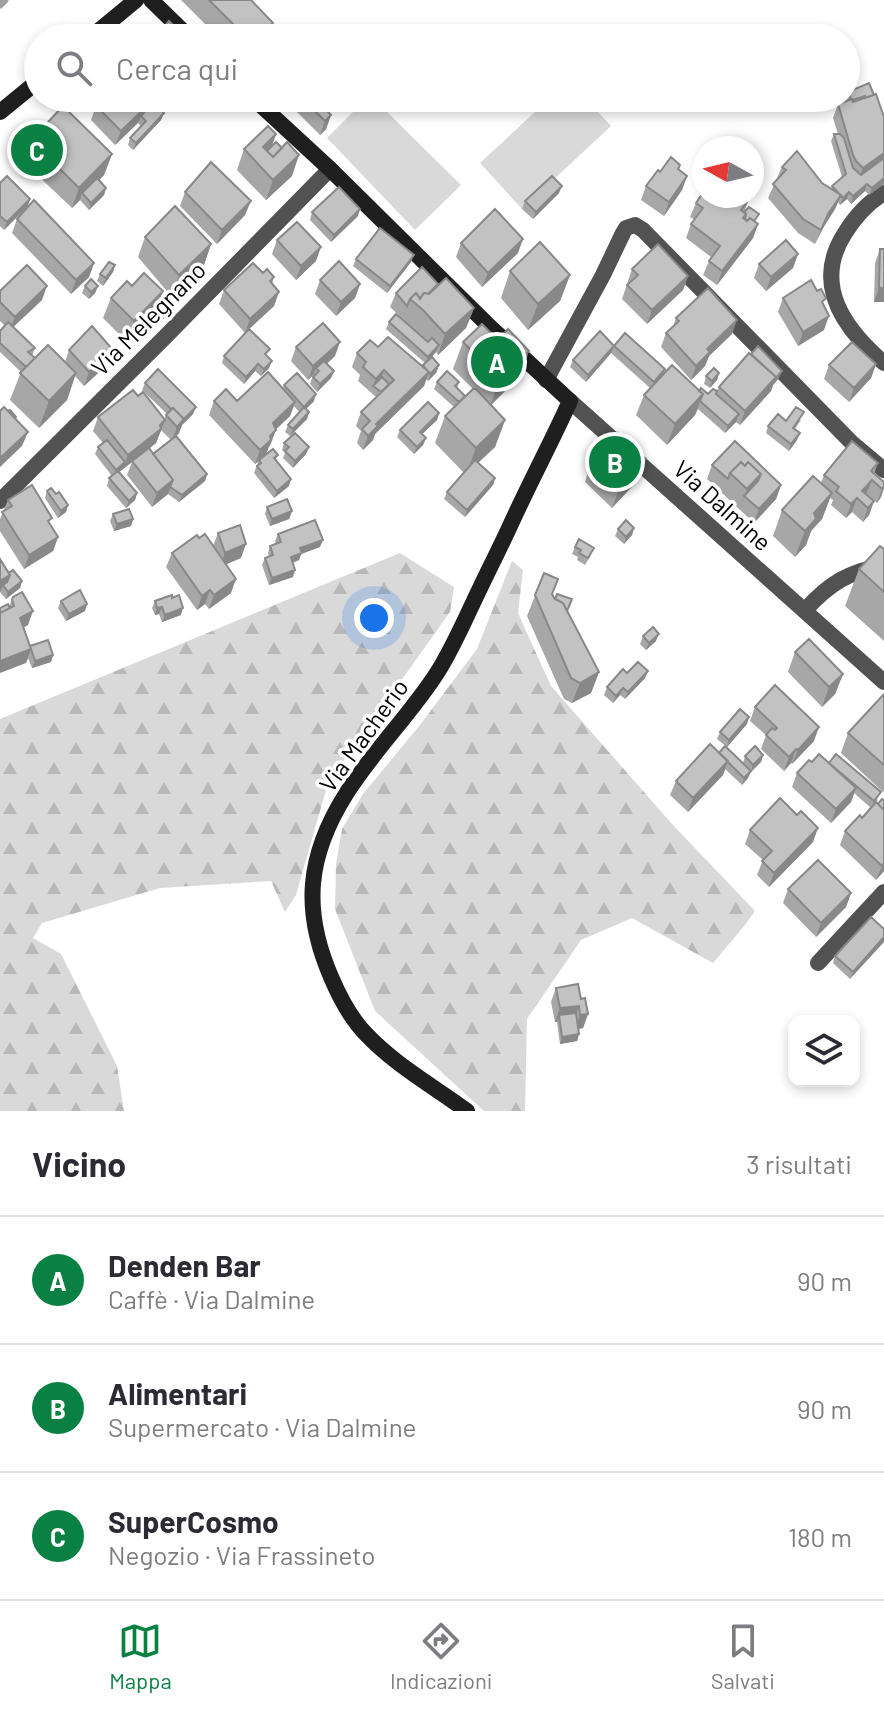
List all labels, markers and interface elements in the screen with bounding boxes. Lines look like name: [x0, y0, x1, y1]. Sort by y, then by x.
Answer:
search box: [24, 24, 860, 112]
icon: search: [52, 46, 96, 90]
text: Cerca qui: [116, 50, 238, 86]
pin: C: [11, 120, 63, 180]
north arrow: [692, 136, 764, 208]
street label: Via Melegnano: [85, 255, 211, 381]
pin: A: [471, 332, 523, 392]
pin: B: [589, 432, 641, 492]
street label: Via Dalmine: [668, 454, 778, 556]
your location: [354, 598, 394, 638]
street label: Via Macherio: [312, 673, 414, 797]
map controls: [788, 1015, 860, 1087]
button: layers: [788, 1015, 860, 1087]
text: Vicino: [32, 1143, 126, 1184]
text: 3 risultati: [746, 1148, 852, 1179]
text: Denden Bar: [108, 1247, 261, 1283]
text: A: [49, 1265, 67, 1296]
text: 90 m: [797, 1265, 852, 1296]
text: Caffè · Via Dalmine: [108, 1283, 315, 1314]
text: Alimentari: [108, 1375, 247, 1411]
text: B: [50, 1393, 66, 1424]
text: 90 m: [797, 1393, 852, 1424]
text: Supermercato · Via Dalmine: [108, 1411, 416, 1442]
text: SuperCosmo: [108, 1503, 279, 1539]
text: C: [50, 1521, 66, 1552]
text: 180 m: [788, 1521, 852, 1552]
text: Negozio · Via Frassineto: [108, 1539, 375, 1570]
tab: Mappa: [109, 1619, 172, 1693]
tab: Indicazioni: [390, 1619, 492, 1693]
tab: Salvati: [711, 1619, 775, 1693]

